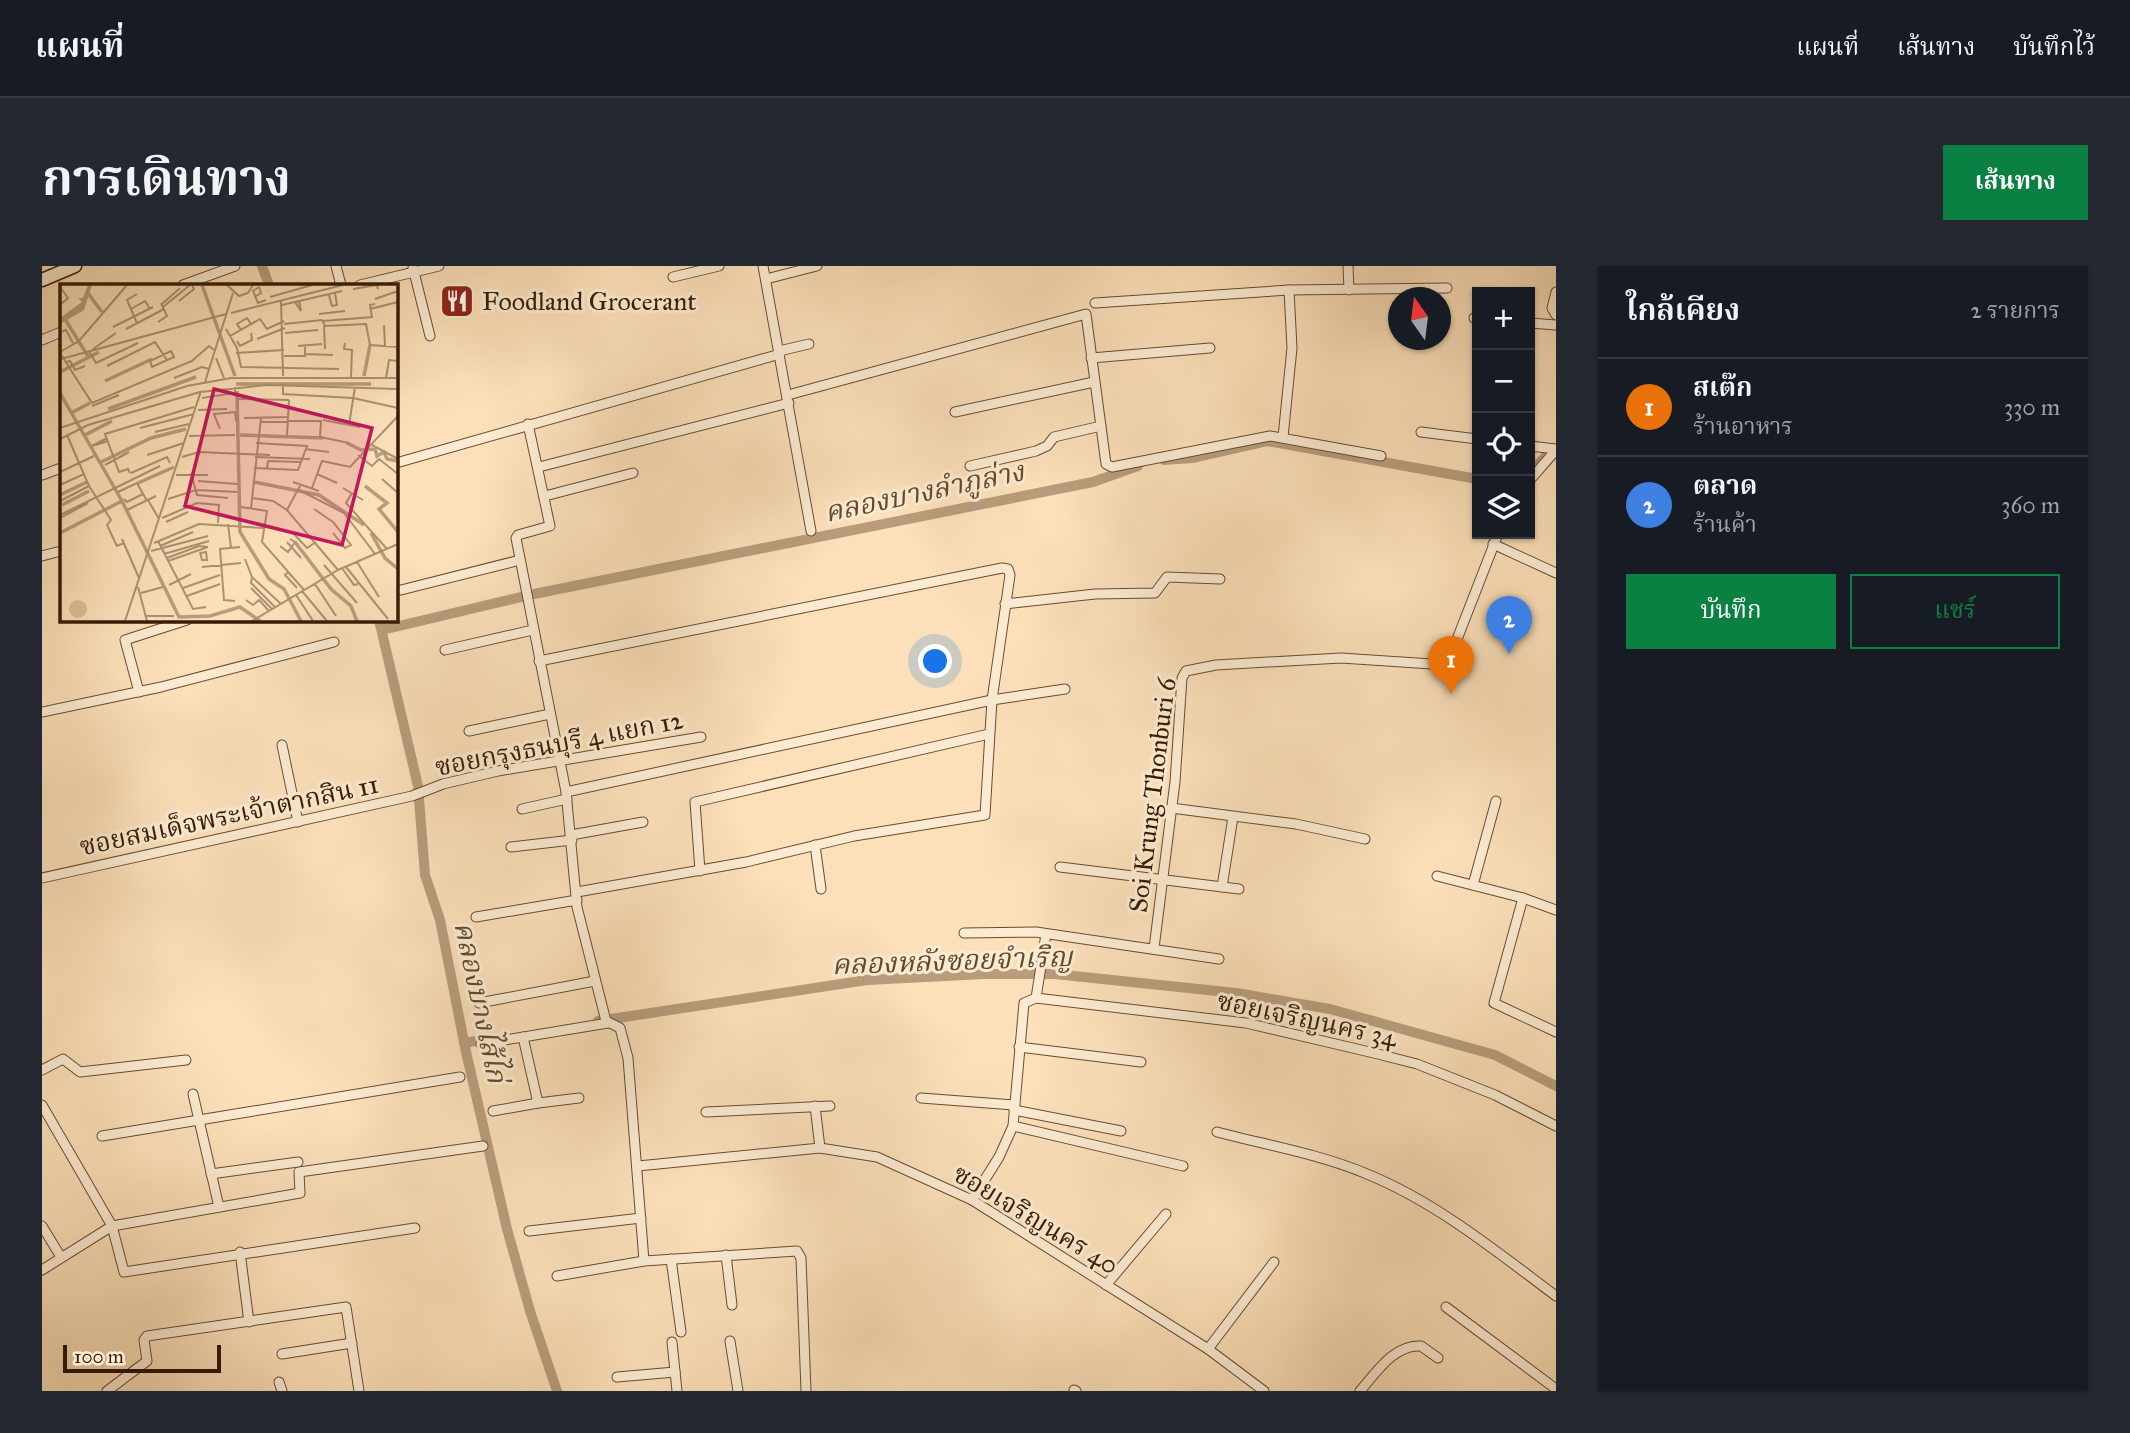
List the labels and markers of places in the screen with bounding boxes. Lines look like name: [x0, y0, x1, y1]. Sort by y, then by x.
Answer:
restaurant icon: Foodland Grocerant: [438, 282, 476, 320]
place label: Foodland Grocerant: [482, 285, 696, 317]
pin: 2: [1486, 596, 1532, 654]
pin: 1: [1428, 636, 1474, 694]

